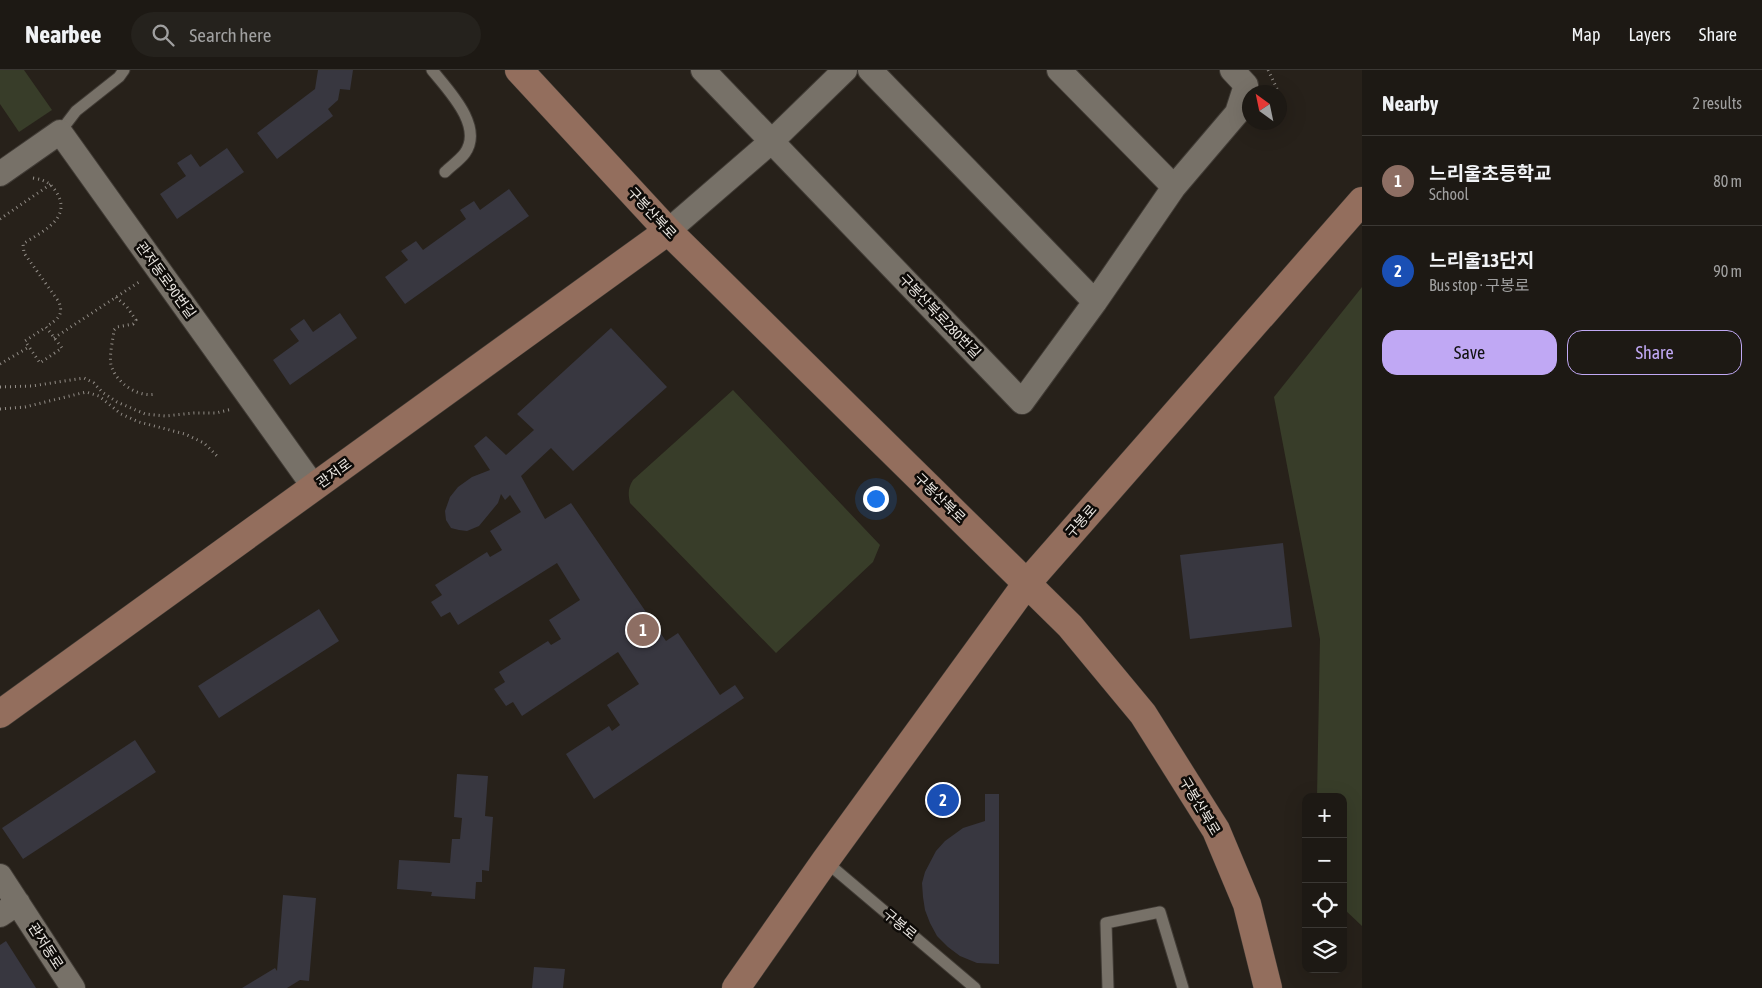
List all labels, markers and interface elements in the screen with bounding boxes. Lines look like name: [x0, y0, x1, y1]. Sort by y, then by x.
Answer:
search box: [131, 12, 481, 57]
text: Nearbee: [25, 21, 101, 48]
icon: search: [149, 21, 177, 49]
text: Search here: [189, 24, 271, 46]
text: Map: [1571, 24, 1600, 45]
text: Layers: [1628, 24, 1671, 45]
text: Share: [1699, 24, 1737, 45]
north arrow: [1242, 85, 1287, 130]
text: Nearby: [1382, 91, 1438, 115]
text: 2 results: [1692, 94, 1742, 112]
text: 느리울초등학교: [1429, 162, 1551, 184]
text: 1: [1394, 172, 1402, 190]
text: 80 m: [1713, 172, 1742, 190]
street label: 구봉산북로: [624, 184, 680, 242]
text: School: [1429, 185, 1469, 203]
street label: 관저동로90번길: [133, 239, 199, 321]
text: 느리울13단지: [1429, 249, 1534, 271]
text: 2: [1394, 262, 1402, 280]
text: 90 m: [1713, 262, 1742, 280]
street label: 구봉산북로280번길: [896, 271, 984, 361]
text: Bus stop · 구봉로: [1429, 276, 1529, 294]
button: Save: [1382, 330, 1557, 375]
button: Share: [1567, 330, 1742, 375]
street label: 관저로: [314, 455, 354, 491]
street label: 구봉산북로: [911, 470, 969, 526]
your location: [863, 486, 889, 512]
street label: 구봉로: [1062, 501, 1100, 541]
pin: 1: [627, 611, 659, 649]
street label: 구봉산북로: [1177, 774, 1224, 838]
pin: 2: [927, 781, 959, 819]
map controls: [1302, 793, 1347, 973]
button: +: [1302, 793, 1347, 838]
button: −: [1302, 838, 1347, 883]
button: locate: [1302, 883, 1347, 928]
street label: 구봉로: [880, 905, 920, 943]
street label: 관저동로: [25, 920, 67, 972]
button: layers: [1302, 928, 1347, 973]

